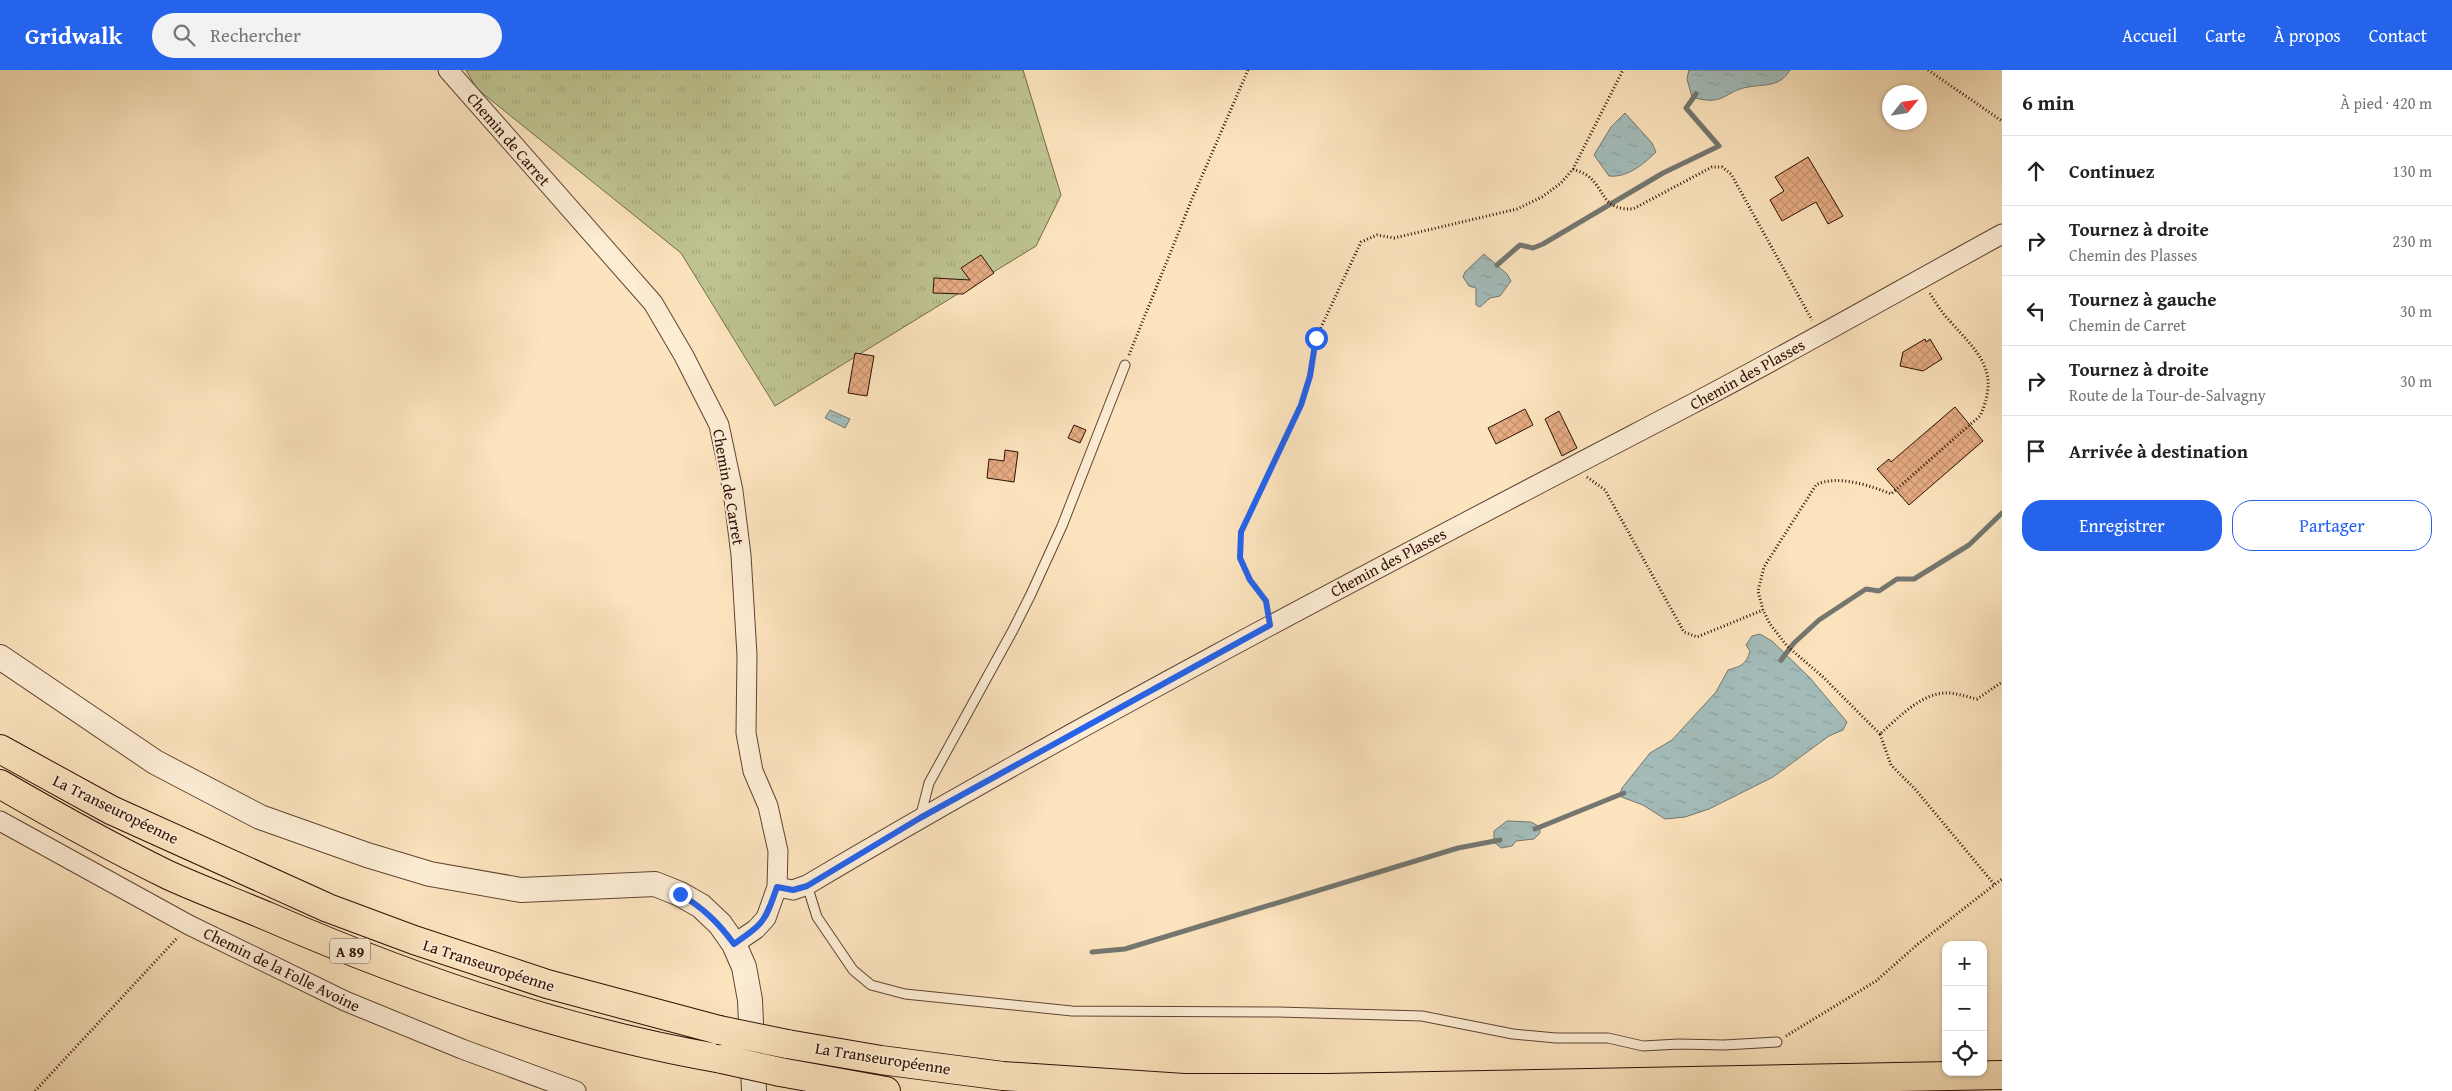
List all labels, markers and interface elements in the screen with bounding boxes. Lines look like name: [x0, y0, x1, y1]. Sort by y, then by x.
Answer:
search box: [152, 13, 502, 58]
text: Gridwalk: [25, 18, 122, 53]
icon: search: [170, 21, 198, 49]
text: Rechercher: [210, 21, 301, 49]
text: Accueil: [2122, 22, 2177, 49]
text: Carte: [2205, 22, 2246, 49]
text: À propos: [2274, 22, 2341, 49]
text: Contact: [2369, 22, 2427, 49]
north arrow: [1882, 85, 1927, 130]
street label: Chemin de Carret: [462, 87, 557, 191]
text: 6 min: [2022, 87, 2074, 118]
text: À pied · 420 m: [2340, 91, 2432, 115]
icon: ahead: [2022, 157, 2050, 185]
text: Continuez: [2069, 157, 2155, 185]
text: 130 m: [2392, 159, 2432, 183]
text: Tournez à droite: [2069, 215, 2209, 243]
icon: right: [2022, 227, 2050, 255]
text: 230 m: [2392, 229, 2432, 253]
text: Chemin des Plasses: [2069, 243, 2197, 267]
text: Tournez à gauche: [2069, 285, 2217, 313]
icon: left: [2022, 297, 2050, 325]
text: 30 m: [2400, 299, 2432, 323]
text: Chemin de Carret: [2069, 313, 2186, 337]
route start: [1305, 327, 1328, 350]
street label: Chemin des Plasses: [1685, 332, 1809, 416]
text: Tournez à droite: [2069, 355, 2209, 383]
icon: right: [2022, 367, 2050, 395]
text: 30 m: [2400, 369, 2432, 393]
text: Route de la Tour-de-Salvagny: [2069, 383, 2266, 407]
street label: Chemin de Carret: [707, 427, 751, 547]
icon: arrive: [2022, 437, 2050, 465]
text: Arrivée à destination: [2069, 437, 2248, 465]
button: Enregistrer: [2022, 500, 2222, 551]
button: Partager: [2232, 500, 2432, 551]
street label: Chemin des Plasses: [1326, 521, 1450, 603]
street label: La Transeuropéenne: [49, 768, 183, 850]
route end: [669, 883, 692, 906]
street label: Chemin de la Folle Avoine: [200, 921, 364, 1017]
street label: La Transeuropéenne: [420, 932, 558, 998]
road number: A 89: [330, 938, 370, 964]
map controls: [1942, 941, 1987, 1076]
button: +: [1942, 941, 1987, 986]
button: −: [1942, 986, 1987, 1031]
button: locate: [1942, 1031, 1987, 1076]
street label: La Transeuropéenne: [813, 1035, 953, 1081]

